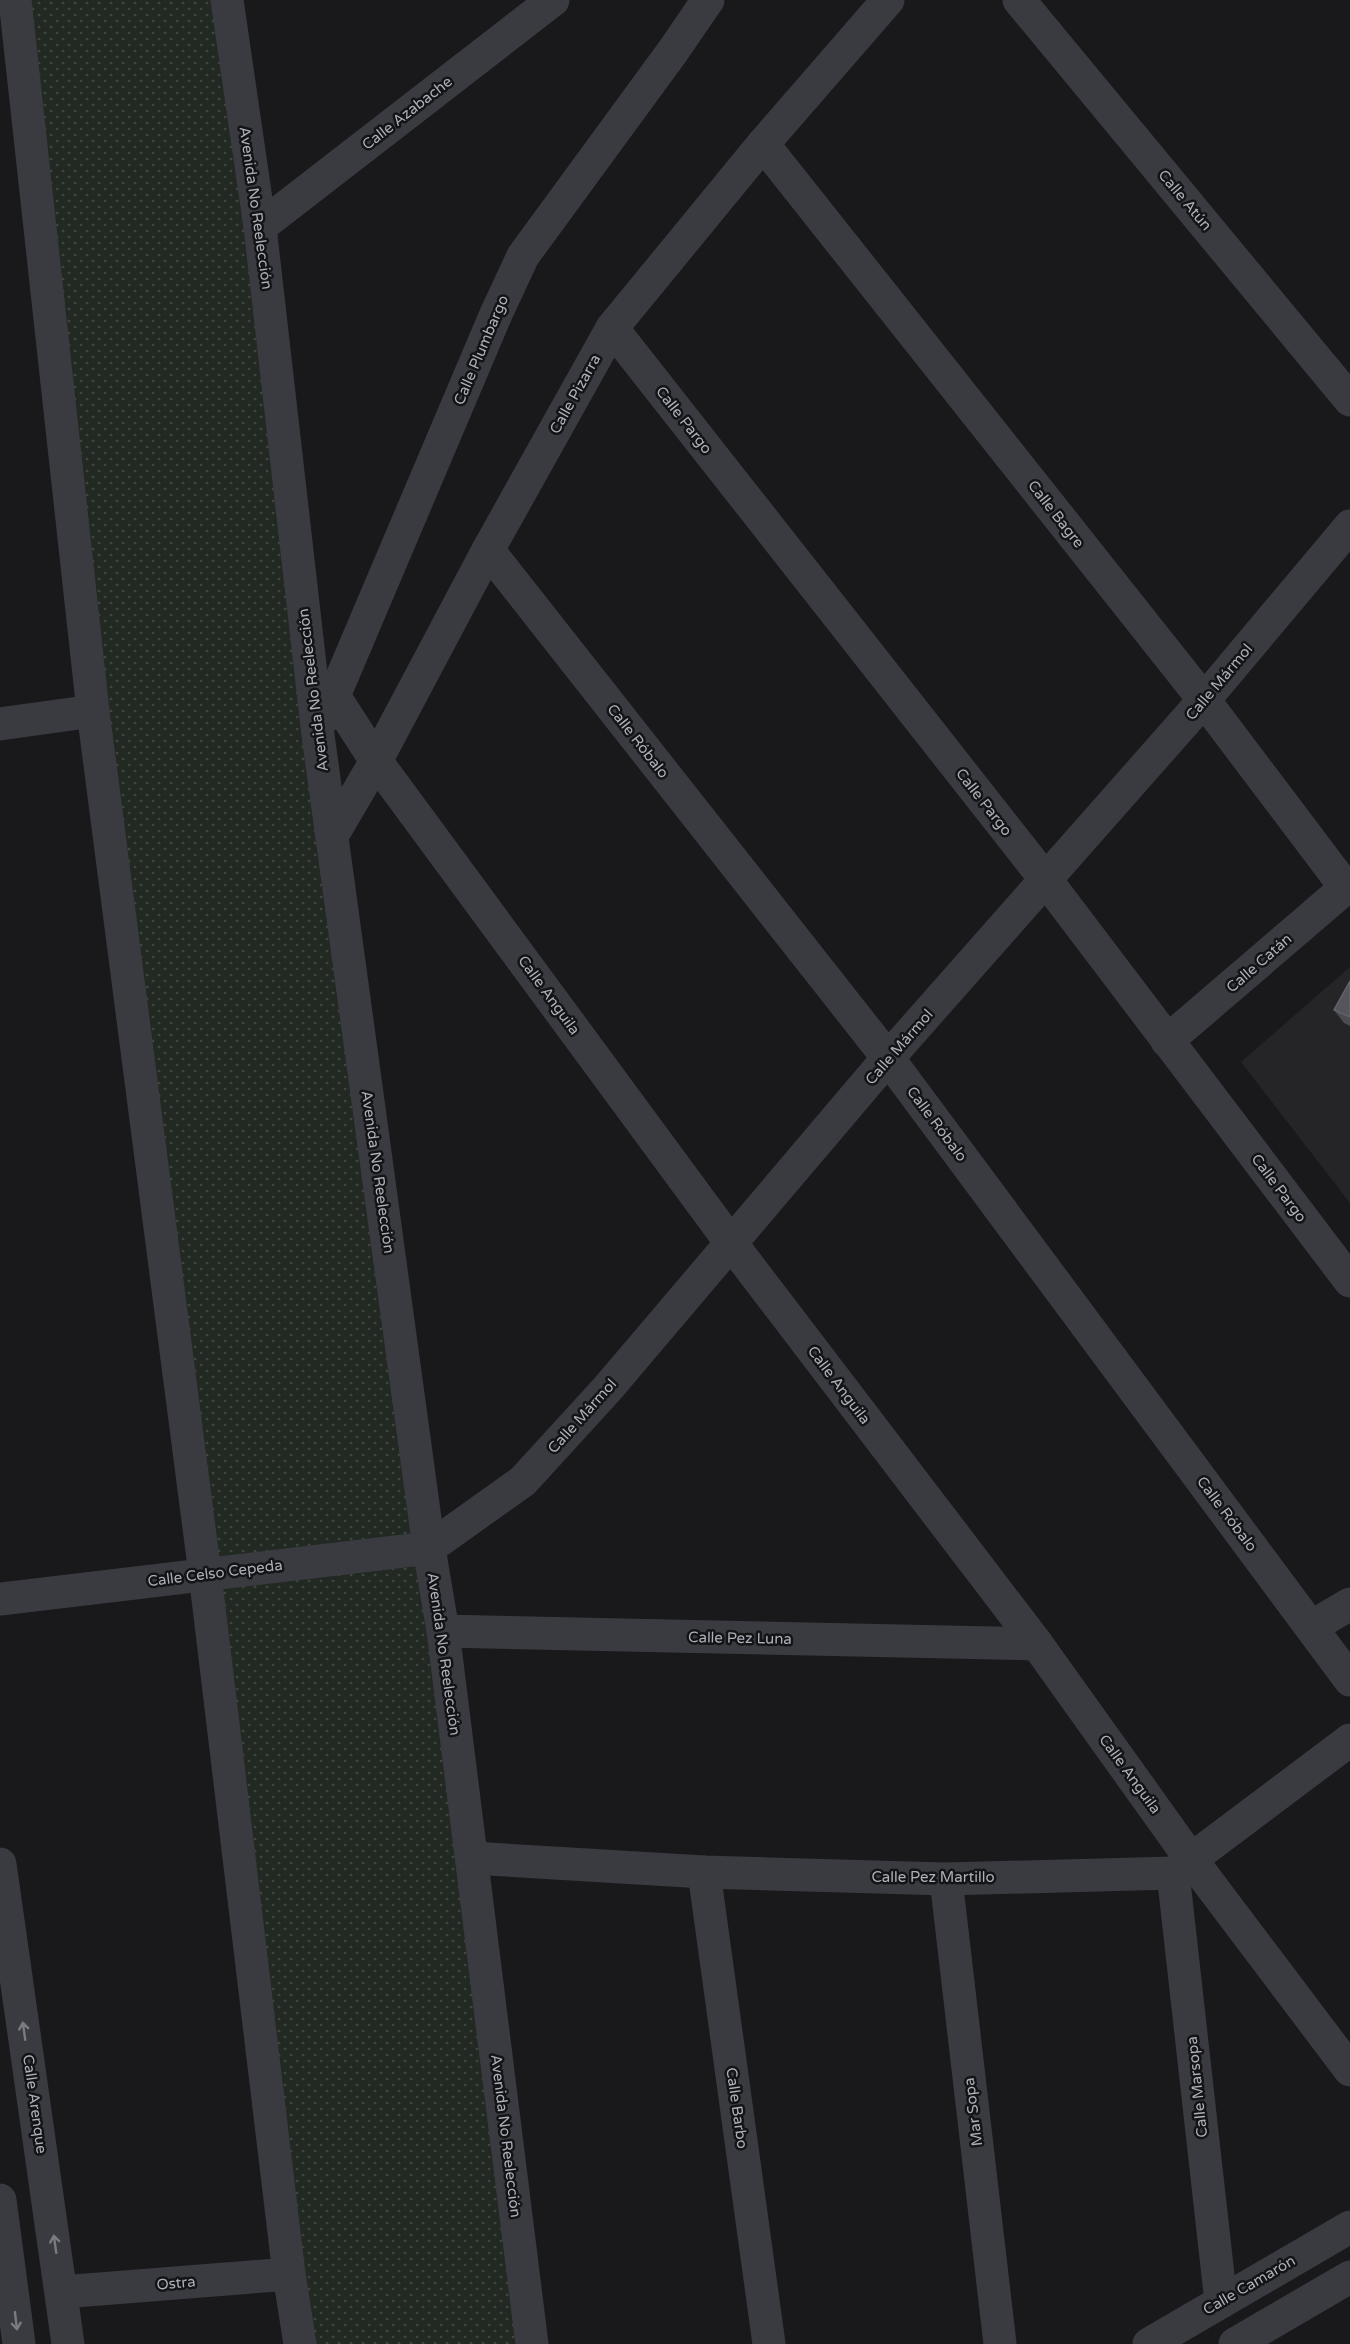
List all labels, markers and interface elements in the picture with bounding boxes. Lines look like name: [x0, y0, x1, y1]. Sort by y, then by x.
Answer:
street label: Calle Azabache: [358, 72, 456, 154]
street label: Avenida No Reelección: [236, 125, 276, 291]
street label: Calle Atún: [1154, 166, 1216, 234]
street label: Calle Plumbargo: [450, 292, 512, 408]
street label: Calle Pizarra: [546, 351, 604, 437]
street label: Calle Pargo: [652, 383, 716, 457]
street label: Calle Bagre: [1024, 477, 1088, 551]
street label: Avenida No Reelección: [294, 607, 332, 773]
street label: Calle Mármol: [1182, 640, 1256, 724]
street label: Calle Róbalo: [603, 700, 673, 782]
street label: Calle Pargo: [952, 765, 1016, 839]
street label: Calle Catán: [1223, 930, 1295, 996]
street label: Calle Anguila: [514, 952, 584, 1038]
street label: Calle Mármol: [861, 1006, 937, 1088]
street label: Calle Róbalo: [903, 1083, 971, 1165]
street label: Avenida No Reelección: [358, 1089, 398, 1255]
street label: Calle Pargo: [1247, 1150, 1311, 1226]
street label: Calle Anguila: [804, 1342, 874, 1428]
street label: Calle Mármol: [544, 1375, 620, 1457]
street label: Calle Róbalo: [1193, 1473, 1261, 1555]
street label: Calle Celso Cepeda: [146, 1556, 284, 1590]
street label: Avenida No Reelección: [424, 1571, 464, 1737]
street label: Calle Pez Luna: [688, 1628, 792, 1648]
street label: Calle Anguila: [1095, 1731, 1165, 1817]
street label: Calle Pez Martillo: [871, 1868, 995, 1886]
one-way arrow: [19, 2021, 30, 2041]
street label: Calle Marsopa: [1183, 2036, 1211, 2138]
street label: Calle Arenque: [19, 2053, 51, 2155]
street label: Avenida No Reelección: [487, 2053, 525, 2219]
street label: Calle Barbo: [722, 2066, 752, 2150]
street label: Mar Sopa: [960, 2077, 986, 2147]
one-way arrow: [50, 2235, 61, 2255]
street label: Calle Camarón: [1200, 2251, 1298, 2319]
street label: Ostra: [156, 2272, 196, 2294]
one-way arrow: [11, 2310, 22, 2330]

